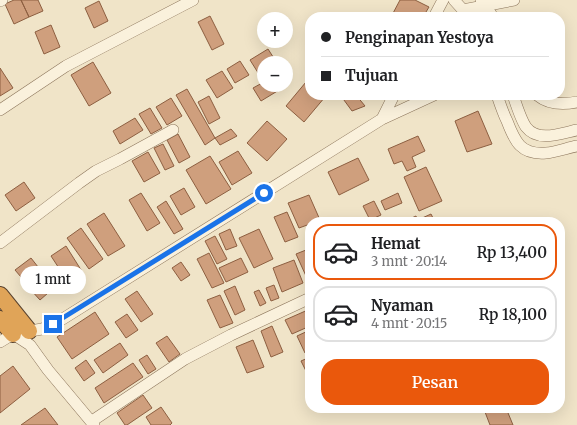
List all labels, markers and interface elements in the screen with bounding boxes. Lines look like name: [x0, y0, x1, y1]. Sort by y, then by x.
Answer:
map controls: [257, 12, 293, 92]
button: +: [257, 12, 293, 48]
text: Penginapan Yestoya: [345, 28, 494, 47]
button: −: [257, 56, 293, 92]
text: Tujuan: [345, 66, 398, 85]
route start: [255, 184, 273, 202]
icon: car: [323, 234, 359, 270]
text: Hemat: [371, 234, 421, 253]
text: Rp 13,400: [477, 243, 547, 262]
text: 3 mnt · 20:14: [371, 253, 447, 270]
callout: 1 mnt: [20, 266, 86, 294]
text: 1 mnt: [35, 271, 71, 288]
icon: car: [323, 296, 359, 332]
text: Nyaman: [371, 296, 433, 315]
text: Rp 18,100: [479, 305, 547, 324]
route end: [44, 315, 62, 333]
text: 4 mnt · 20:15: [371, 315, 447, 332]
button: Pesan: [321, 359, 549, 405]

